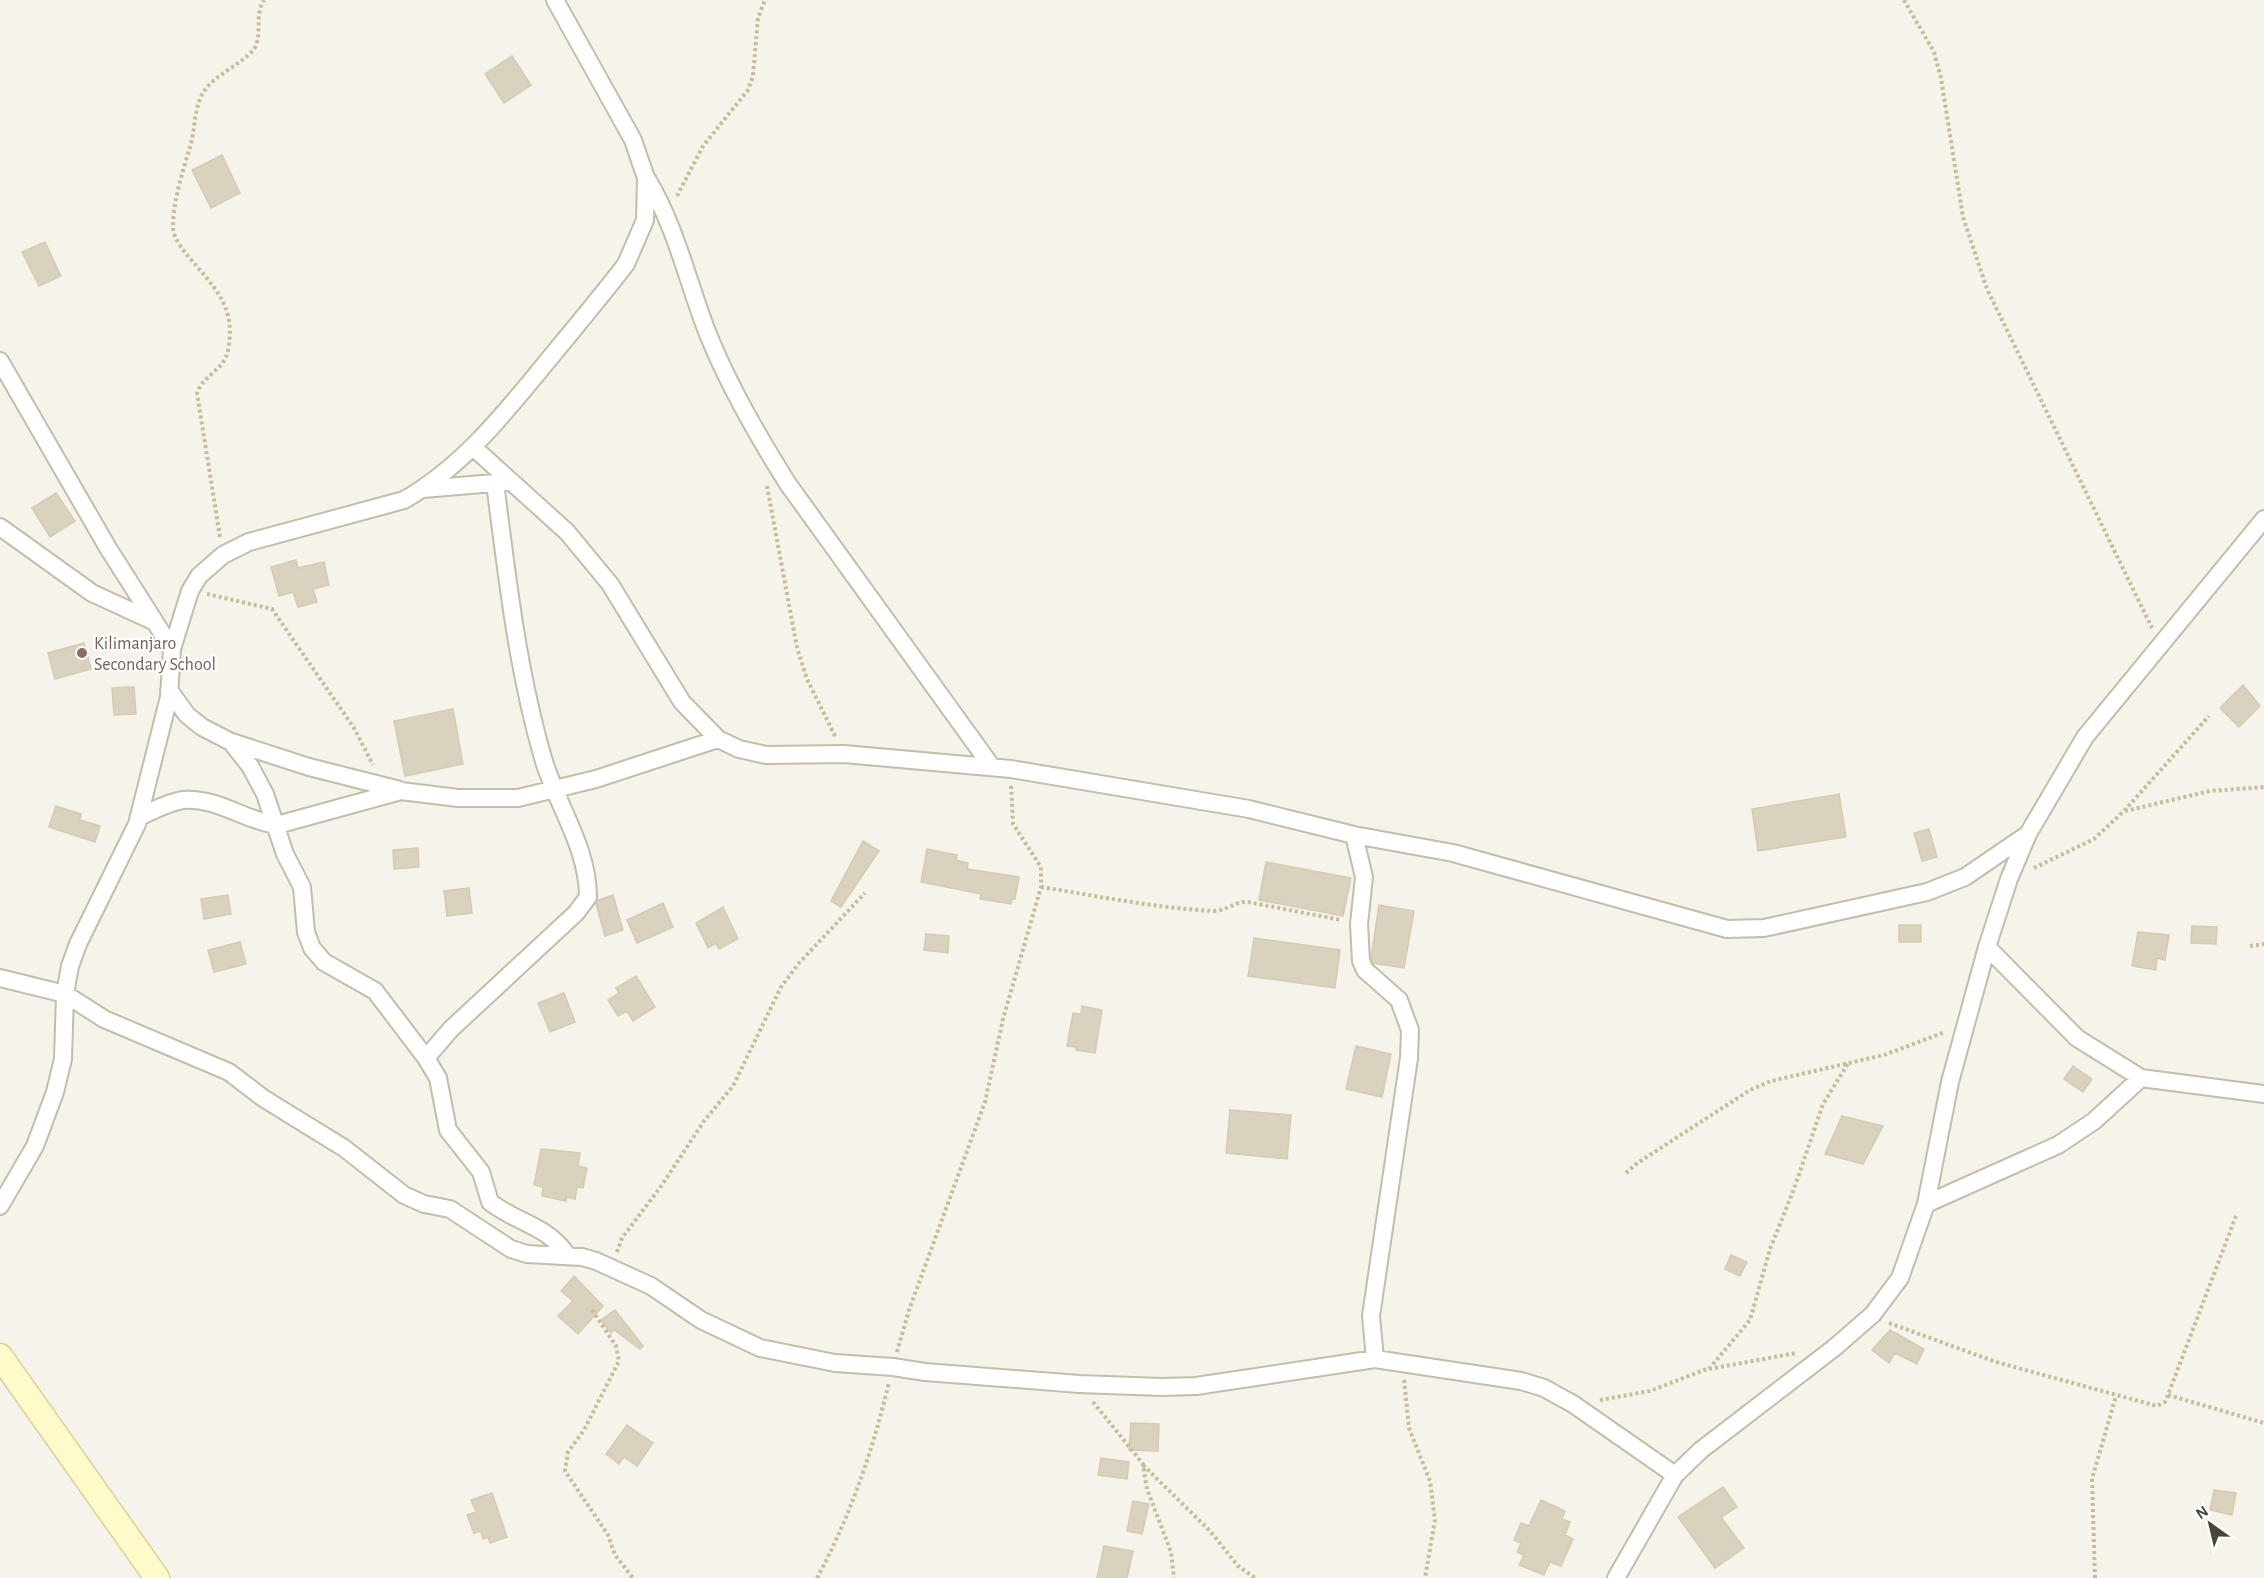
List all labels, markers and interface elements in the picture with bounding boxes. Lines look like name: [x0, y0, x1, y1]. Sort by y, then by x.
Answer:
place label: Kilimanjaro Secondary School: [94, 635, 216, 674]
marker: Kilimanjaro Secondary School: [75, 646, 89, 660]
north arrow: [2180, 1494, 2240, 1554]
text: N: [2193, 1503, 2211, 1522]

